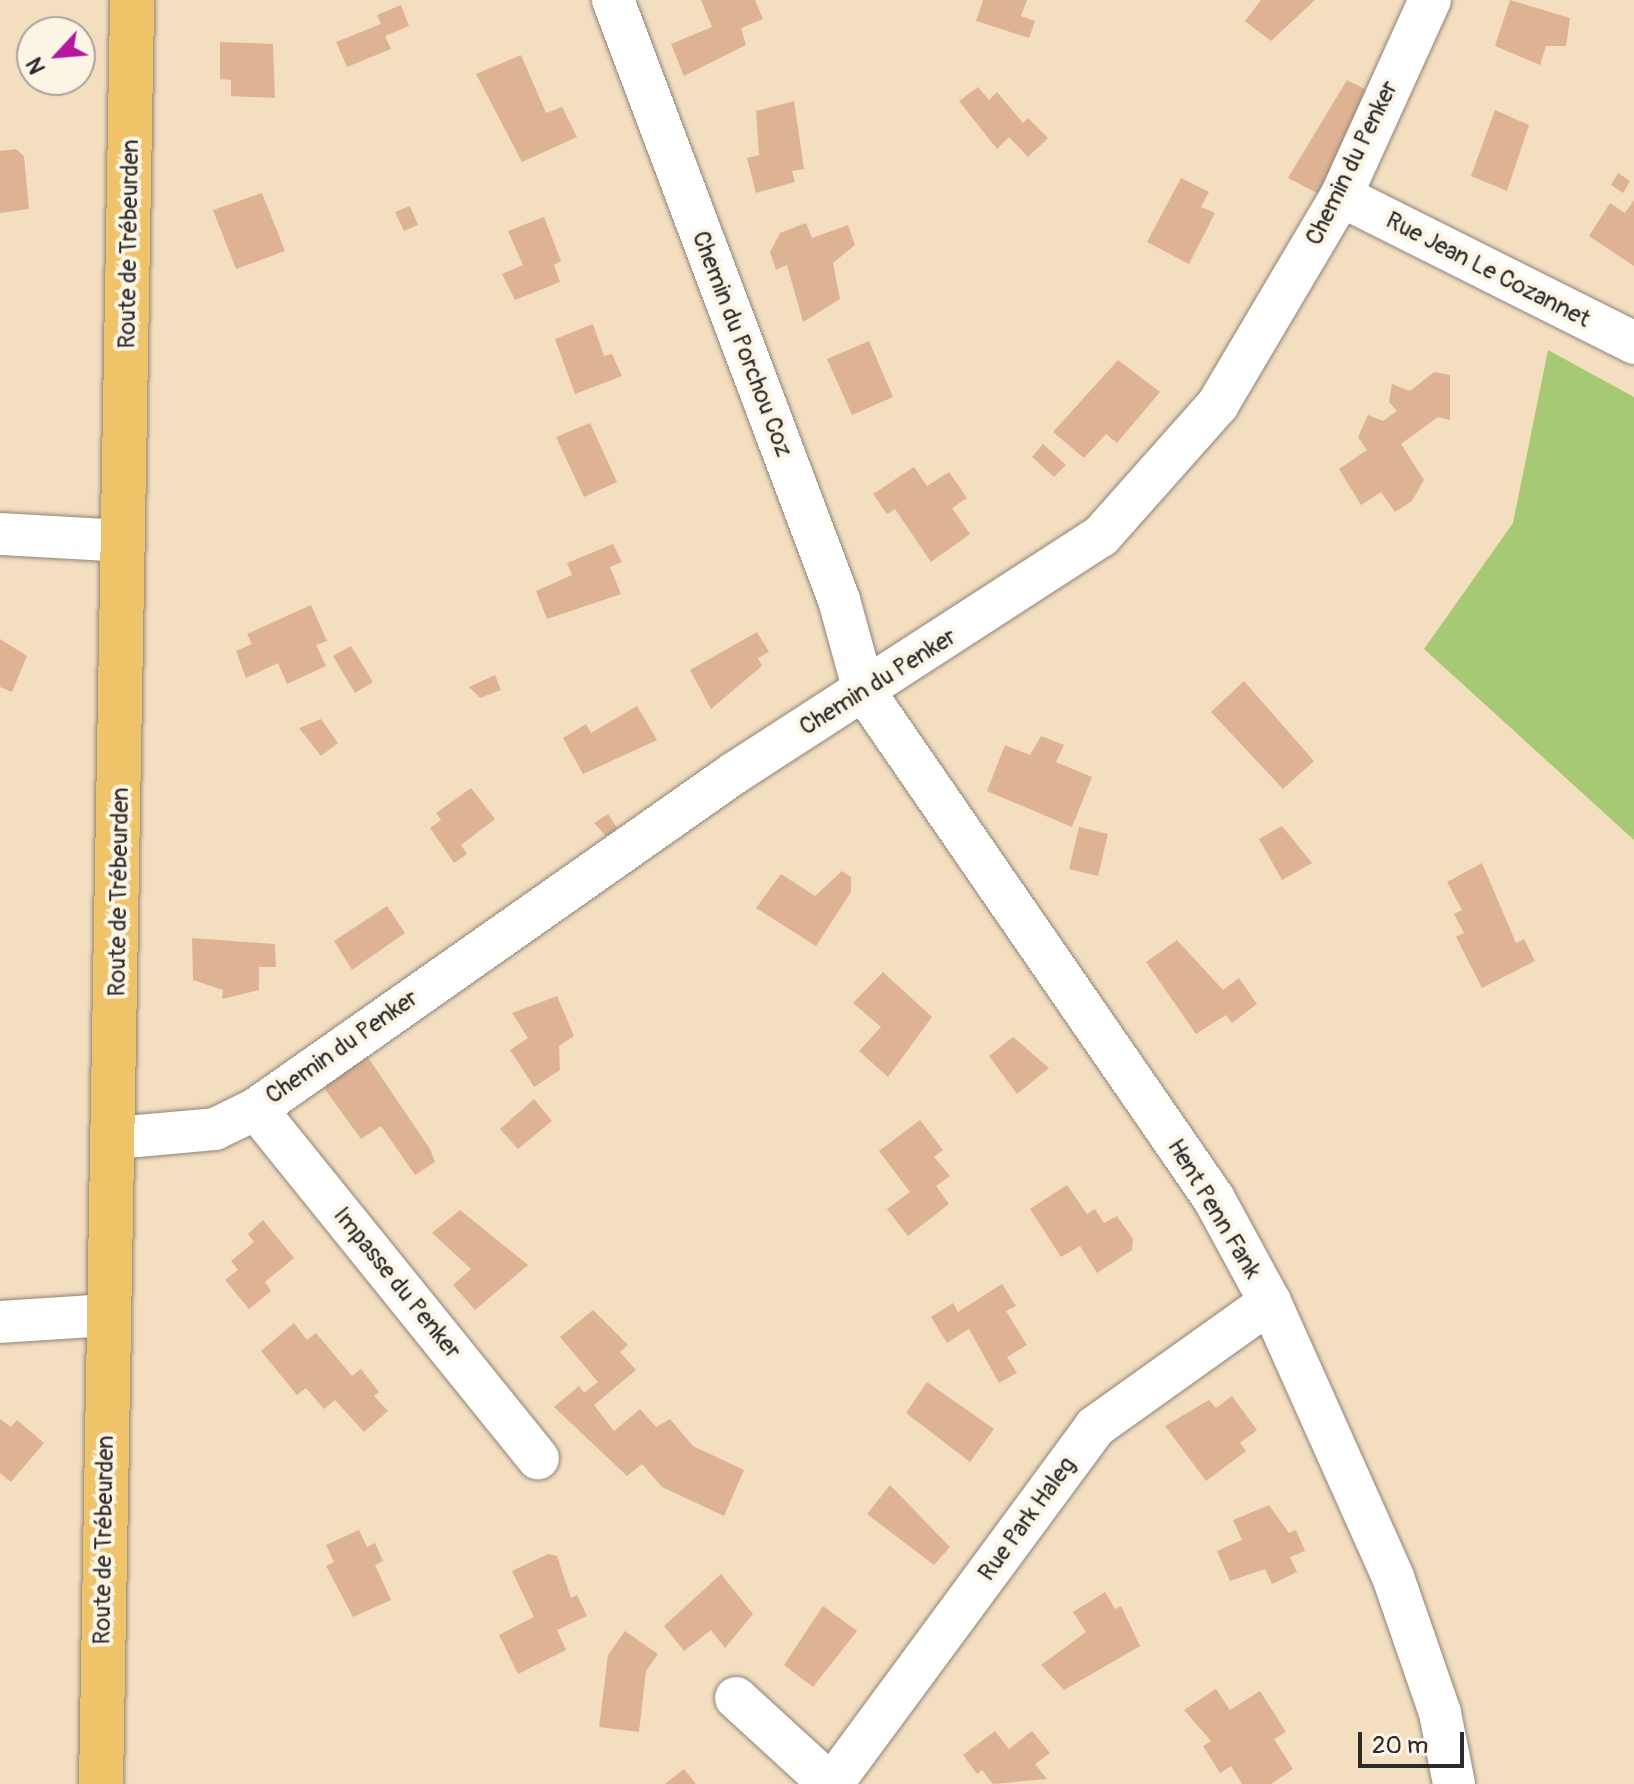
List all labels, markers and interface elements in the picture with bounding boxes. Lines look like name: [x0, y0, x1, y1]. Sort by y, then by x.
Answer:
north arrow: [16, 16, 96, 96]
text: N: [20, 53, 52, 78]
street label: Chemin du Penker: [1300, 76, 1404, 250]
street label: Route de Trébeurden: [113, 139, 145, 349]
street label: Rue Jean Le Cozannet: [1381, 206, 1595, 334]
street label: Chemin du Porchou Coz: [686, 227, 798, 461]
street label: Chemin du Penker: [794, 622, 962, 742]
street label: Route de Trébeurden: [103, 787, 135, 997]
street label: Chemin du Penker: [260, 984, 424, 1110]
street label: Hent Penn Fank: [1161, 1134, 1267, 1284]
street label: Impasse du Penker: [327, 1201, 467, 1365]
street label: Route de Trébeurden: [88, 1435, 120, 1645]
street label: Rue Park Haleg: [972, 1451, 1082, 1587]
scale bar: [1362, 1716, 1468, 1766]
text: 20 m: [1372, 1731, 1428, 1760]

